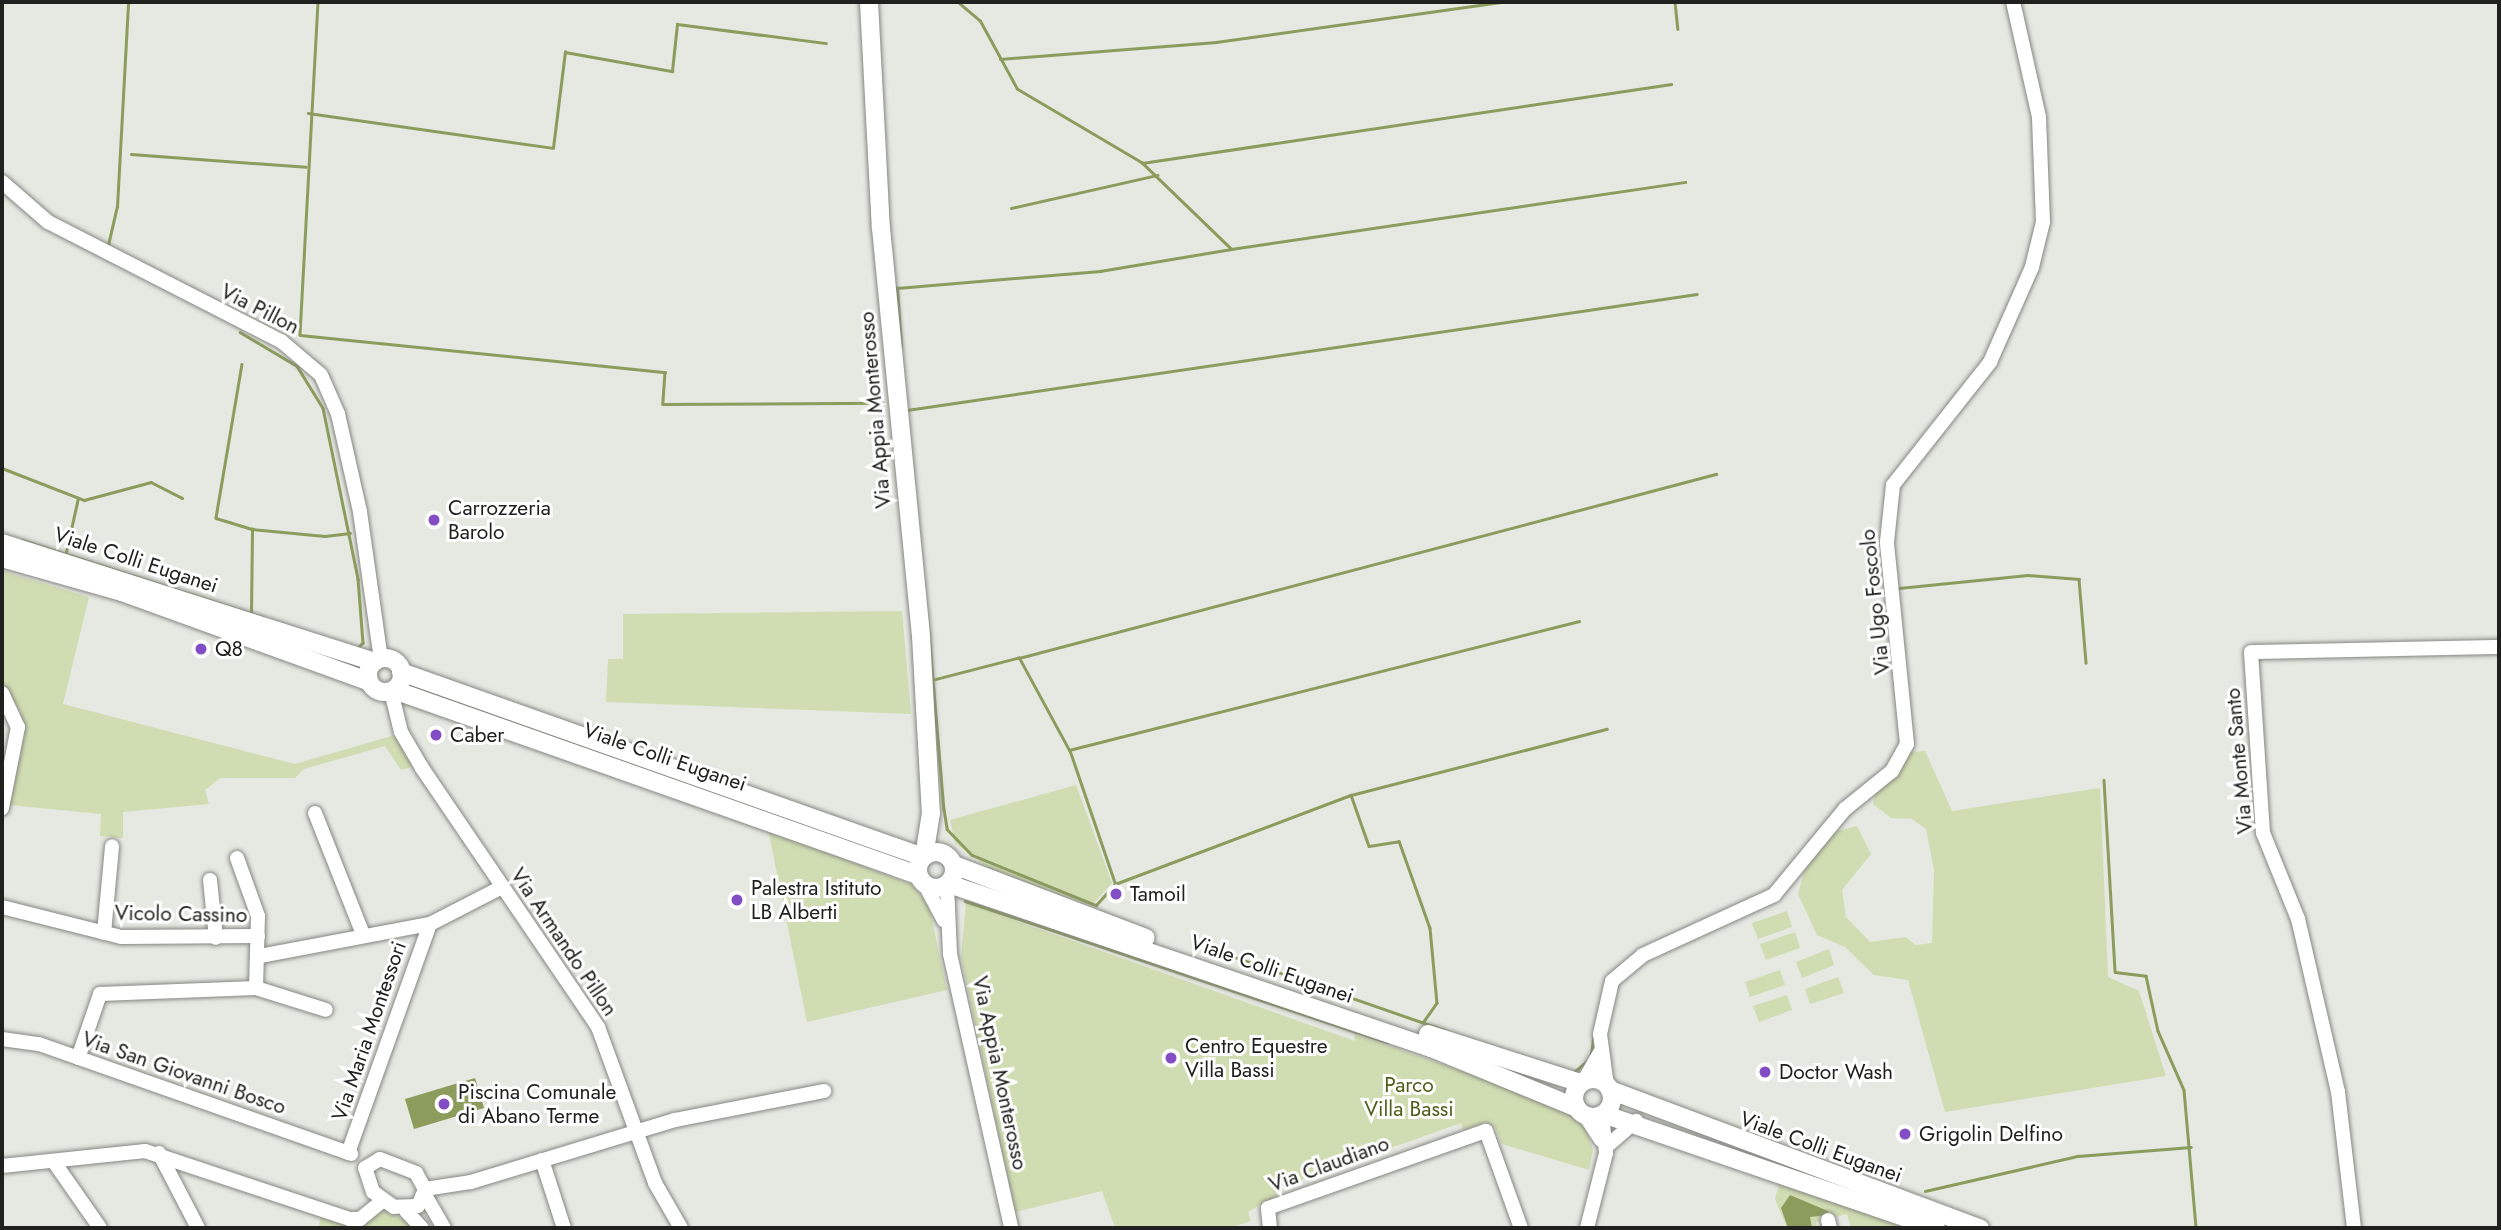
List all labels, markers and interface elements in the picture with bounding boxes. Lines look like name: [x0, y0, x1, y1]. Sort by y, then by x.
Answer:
street label: Via Pillon: [216, 279, 304, 339]
street label: Via Appia Monterosso: [854, 311, 896, 509]
place label: Carrozzeria Barolo: [448, 495, 551, 545]
marker: Carrozzeria Barolo: [426, 512, 442, 528]
street label: Viale Colli Euganei: [51, 522, 221, 598]
street label: Via Ugo Foscolo: [1855, 528, 1895, 676]
place label: Q8: [215, 636, 243, 662]
marker: Q8: [193, 641, 209, 657]
street label: Via Monte Santo: [2220, 687, 2258, 835]
street label: Viale Colli Euganei: [580, 717, 750, 797]
place label: Caber: [450, 722, 504, 748]
marker: Caber: [428, 727, 444, 743]
street label: Via Armando Pillon: [505, 863, 623, 1021]
place label: Palestra Istituto LB Alberti: [751, 875, 881, 925]
place label: Tamoil: [1130, 881, 1186, 907]
marker: Tamoil: [1108, 886, 1124, 902]
marker: Palestra Istituto LB Alberti: [729, 892, 745, 908]
street label: Vicolo Cassino: [114, 900, 248, 928]
street label: Viale Colli Euganei: [1187, 929, 1357, 1009]
street label: Via Maria Montessori: [326, 938, 412, 1124]
street label: Via Appia Monterosso: [967, 974, 1033, 1172]
street label: Via San Giovanni Bosco: [79, 1026, 289, 1120]
place label: Centro Equestre Villa Bassi: [1185, 1033, 1327, 1083]
marker: Centro Equestre Villa Bassi: [1163, 1050, 1179, 1066]
place label: Doctor Wash: [1779, 1059, 1893, 1085]
marker: Doctor Wash: [1757, 1064, 1773, 1080]
park label: Parco Villa Bassi: [1364, 1072, 1454, 1122]
place label: Piscina Comunale di Abano Terme: [458, 1079, 616, 1129]
marker: Piscina Comunale di Abano Terme: [436, 1096, 452, 1112]
street label: Viale Colli Euganei: [1737, 1106, 1905, 1188]
place label: Grigolin Delfino: [1919, 1121, 2063, 1147]
marker: Grigolin Delfino: [1897, 1126, 1913, 1142]
street label: Via Claudiano: [1265, 1131, 1393, 1197]

